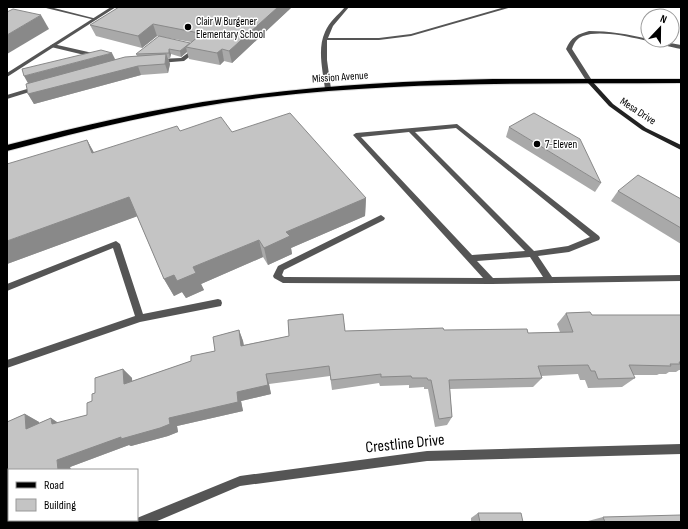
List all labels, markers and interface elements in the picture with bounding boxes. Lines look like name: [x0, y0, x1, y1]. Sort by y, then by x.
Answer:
north arrow: [640, 8, 680, 48]
text: N: [658, 12, 669, 26]
place label: Clair W Burgener Elementary School: [196, 15, 265, 41]
marker: Clair W Burgener Elementary School: [183, 22, 193, 32]
street label: Mission Avenue: [311, 69, 369, 85]
street label: Mesa Drive: [618, 95, 658, 127]
place label: 7-Eleven: [545, 138, 577, 151]
marker: 7-Eleven: [532, 139, 542, 149]
street label: Crestline Drive: [365, 430, 445, 458]
legend: [8, 469, 138, 521]
text: Road: [44, 478, 64, 493]
text: Building: [44, 498, 76, 513]

